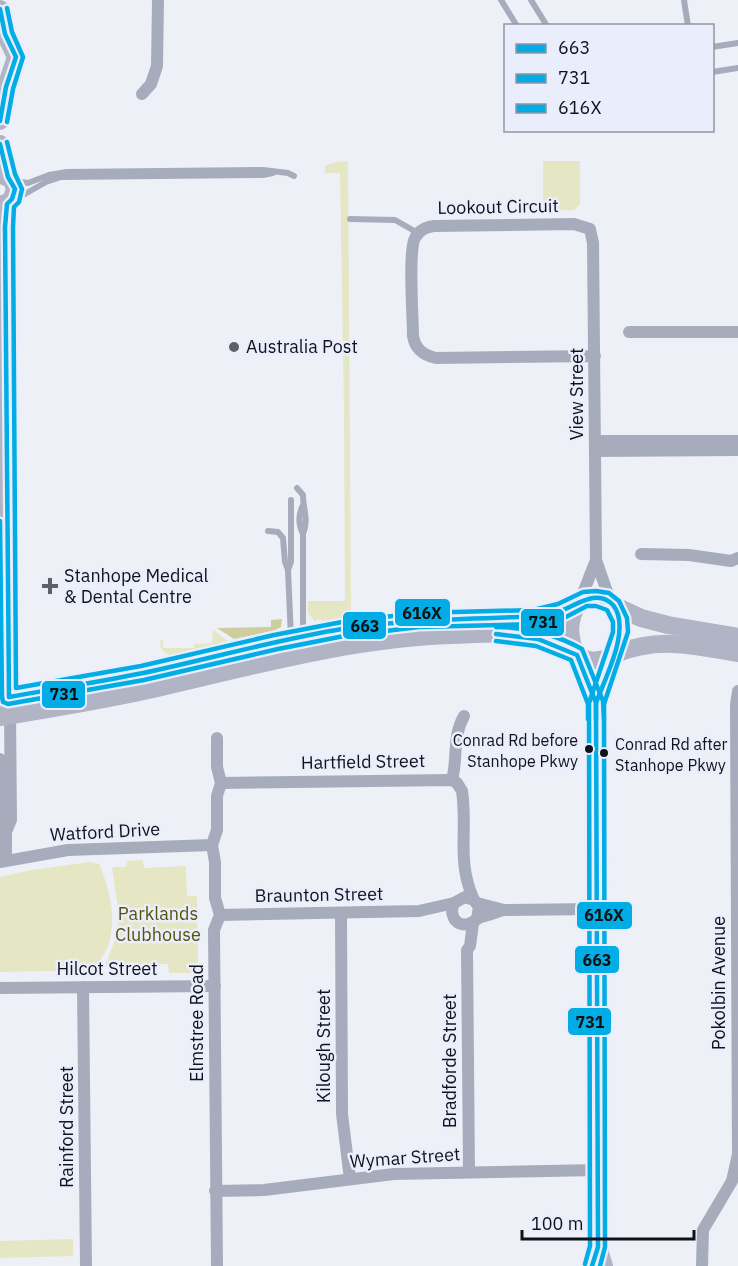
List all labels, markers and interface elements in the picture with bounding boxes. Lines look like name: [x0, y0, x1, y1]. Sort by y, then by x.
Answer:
legend: [504, 24, 714, 132]
text: 663: [558, 36, 590, 59]
text: 731: [558, 66, 590, 89]
text: 616X: [558, 96, 601, 119]
street label: Lookout Circuit: [437, 194, 559, 219]
place label: Australia Post: [246, 335, 358, 358]
marker: Australia Post: [227, 340, 241, 354]
street label: View Street: [565, 348, 588, 440]
place label: Stanhope Medical & Dental Centre: [64, 564, 209, 608]
marker: Stanhope Medical & Dental Centre: [41, 577, 59, 595]
line badge: 616X: [394, 598, 451, 627]
text: 616X: [402, 603, 442, 623]
line badge: 731: [520, 608, 565, 637]
line badge: 663: [342, 611, 387, 640]
text: 731: [529, 612, 558, 632]
text: 663: [351, 616, 379, 636]
line badge: 731: [41, 680, 86, 709]
text: 731: [50, 684, 79, 704]
place label: Conrad Rd before Stanhope Pkwy: [453, 730, 578, 771]
place label: Conrad Rd after Stanhope Pkwy: [615, 734, 728, 775]
marker: Conrad Rd before Stanhope Pkwy: [583, 743, 595, 755]
marker: Conrad Rd after Stanhope Pkwy: [598, 747, 610, 759]
street label: Hartfield Street: [301, 749, 425, 774]
street label: Watford Drive: [49, 817, 161, 846]
street label: Braunton Street: [255, 882, 383, 907]
line badge: 616X: [576, 901, 633, 930]
park label: Parklands Clubhouse: [115, 902, 201, 946]
text: 616X: [584, 905, 624, 925]
street label: Pokolbin Avenue: [707, 916, 730, 1050]
line badge: 663: [574, 945, 620, 974]
text: 663: [583, 950, 611, 970]
street label: Hilcot Street: [56, 957, 158, 980]
street label: Elmstree Road: [185, 964, 208, 1082]
street label: Kilough Street: [312, 989, 335, 1103]
street label: Bradforde Street: [438, 994, 461, 1128]
line badge: 731: [567, 1007, 612, 1036]
text: 731: [576, 1012, 605, 1032]
street label: Rainford Street: [55, 1066, 78, 1188]
street label: Wymar Street: [349, 1142, 461, 1173]
scale bar: [522, 1203, 694, 1241]
text: 100 m: [531, 1212, 583, 1235]

